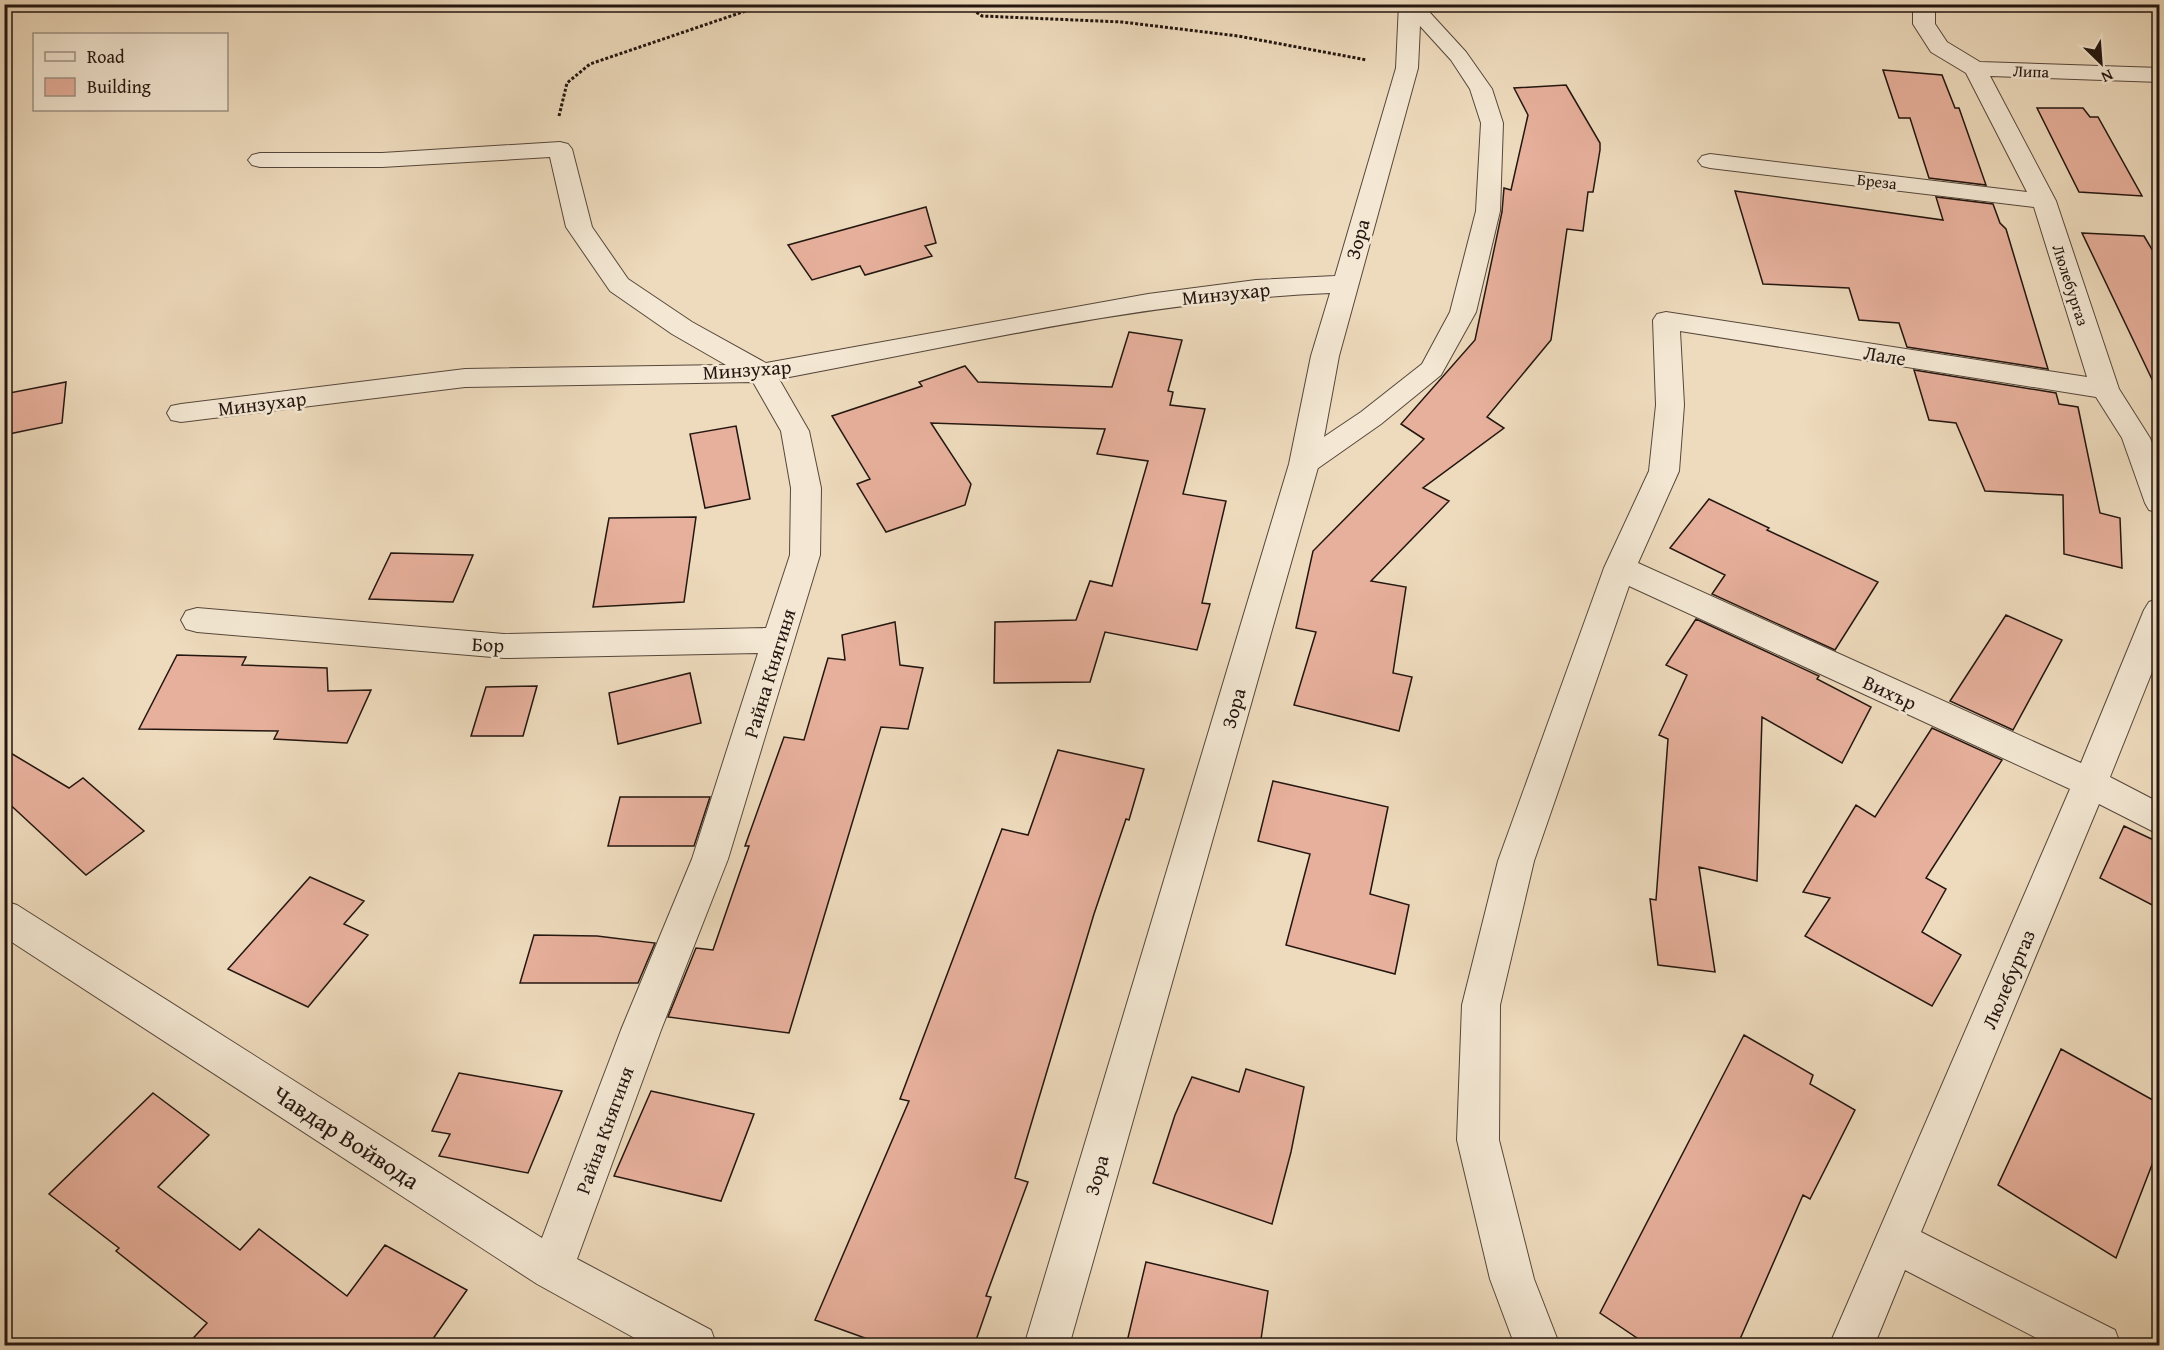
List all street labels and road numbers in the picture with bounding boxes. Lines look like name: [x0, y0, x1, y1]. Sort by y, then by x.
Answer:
street label: Липа: [2012, 58, 2050, 84]
street label: Бреза: [1856, 167, 1899, 195]
street label: Зора: [1337, 215, 1377, 263]
street label: Люлебургаз: [2047, 241, 2095, 329]
street label: Минзухар: [1180, 274, 1272, 312]
street label: Лале: [1862, 337, 1908, 373]
street label: Минзухар: [702, 351, 792, 387]
street label: Минзухар: [216, 383, 308, 423]
street label: Райна Княгиня: [736, 605, 802, 741]
street label: Бор: [471, 629, 505, 659]
street label: Вихър: [1859, 667, 1922, 717]
street label: Зора: [1213, 684, 1253, 732]
street label: Люлебургаз: [1974, 925, 2042, 1033]
street label: Райна Княгиня: [567, 1062, 641, 1198]
street label: Чавдар Войвода: [266, 1076, 427, 1198]
street label: Зора: [1076, 1151, 1116, 1199]

